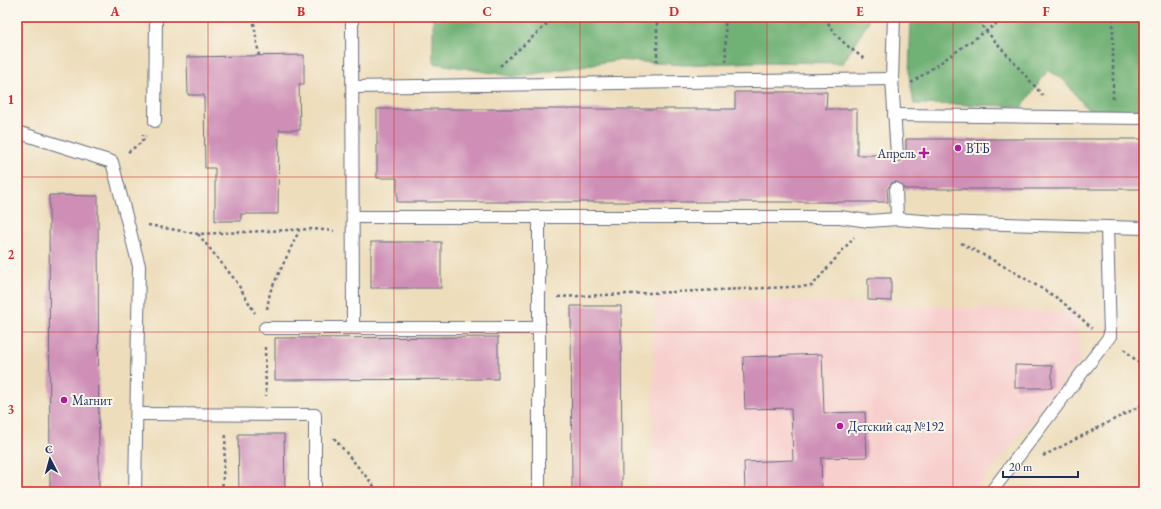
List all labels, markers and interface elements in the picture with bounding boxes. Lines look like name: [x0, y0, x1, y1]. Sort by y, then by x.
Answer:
text: A: [109, 3, 120, 20]
text: B: [297, 3, 305, 20]
text: C: [482, 3, 492, 20]
text: D: [669, 3, 679, 20]
text: E: [856, 3, 864, 20]
text: F: [1042, 3, 1050, 20]
text: 1: [8, 91, 15, 108]
place label: ВТБ: [966, 140, 990, 157]
marker: ВТБ: [953, 143, 963, 153]
place label: Апрель: [876, 145, 916, 162]
marker: Апрель: [919, 148, 929, 158]
text: 2: [8, 246, 15, 263]
place label: Магнит: [72, 392, 113, 409]
marker: Магнит: [59, 395, 69, 405]
text: 3: [8, 401, 15, 418]
place label: Детский сад №192: [848, 418, 945, 435]
marker: Детский сад №192: [835, 421, 845, 431]
north arrow: [30, 439, 70, 479]
text: С: [44, 442, 54, 456]
scale bar: [1003, 453, 1078, 479]
text: 20 m: [1009, 459, 1033, 475]

